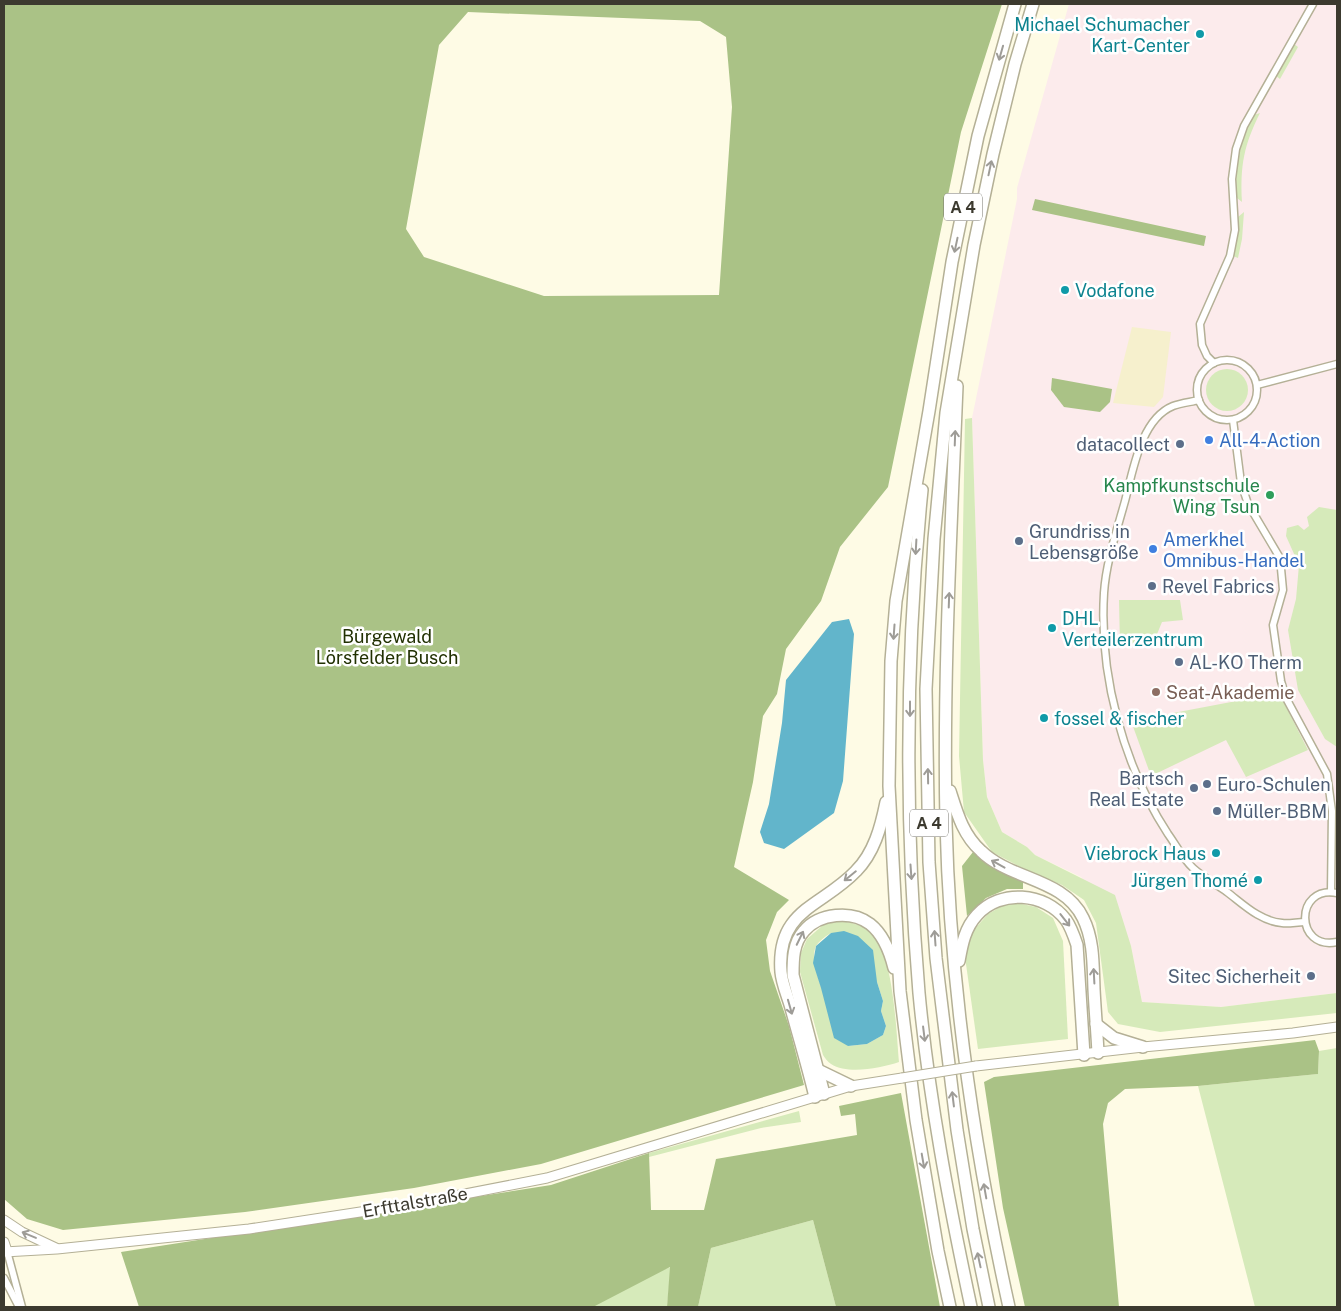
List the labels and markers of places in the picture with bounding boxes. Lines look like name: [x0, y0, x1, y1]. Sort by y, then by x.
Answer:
place label: Michael Schumacher Kart-Center: [1014, 14, 1190, 56]
marker: Michael Schumacher Kart-Center: [1194, 28, 1206, 40]
place label: Vodafone: [1075, 280, 1155, 301]
marker: Vodafone: [1059, 284, 1071, 296]
place label: All-4-Action: [1219, 430, 1320, 451]
place label: datacollect: [1076, 434, 1170, 455]
marker: All-4-Action: [1203, 434, 1215, 446]
marker: datacollect: [1174, 438, 1186, 450]
place label: Kampfkunstschule Wing Tsun: [1103, 475, 1260, 517]
marker: Kampfkunstschule Wing Tsun: [1264, 489, 1276, 501]
place label: Grundriss in Lebensgröße: [1029, 521, 1139, 563]
place label: Amerkhel Omnibus-Handel: [1163, 529, 1305, 571]
marker: Grundriss in Lebensgröße: [1013, 535, 1025, 547]
marker: Amerkhel Omnibus-Handel: [1147, 543, 1159, 555]
place label: Revel Fabrics: [1162, 576, 1274, 597]
marker: Revel Fabrics: [1146, 580, 1158, 592]
place label: DHL Verteilerzentrum: [1062, 608, 1203, 650]
marker: DHL Verteilerzentrum: [1046, 622, 1058, 634]
place label: AL-KO Therm: [1189, 652, 1302, 673]
marker: AL-KO Therm: [1173, 656, 1185, 668]
place label: Seat-Akademie: [1166, 682, 1294, 703]
marker: Seat-Akademie: [1150, 686, 1162, 698]
place label: fossel & fischer: [1054, 708, 1184, 729]
marker: fossel & fischer: [1038, 712, 1050, 724]
place label: Bartsch Real Estate: [1089, 768, 1184, 810]
place label: Euro-Schulen: [1217, 774, 1331, 795]
marker: Euro-Schulen: [1201, 778, 1213, 790]
marker: Bartsch Real Estate: [1188, 782, 1200, 794]
place label: Müller-BBM: [1227, 801, 1327, 822]
marker: Müller-BBM: [1211, 805, 1223, 817]
place label: Viebrock Haus: [1084, 843, 1206, 864]
marker: Viebrock Haus: [1210, 847, 1222, 859]
place label: Jürgen Thomé: [1131, 870, 1248, 891]
marker: Jürgen Thomé: [1252, 874, 1264, 886]
place label: Sitec Sicherheit: [1168, 966, 1301, 987]
marker: Sitec Sicherheit: [1305, 970, 1317, 982]

